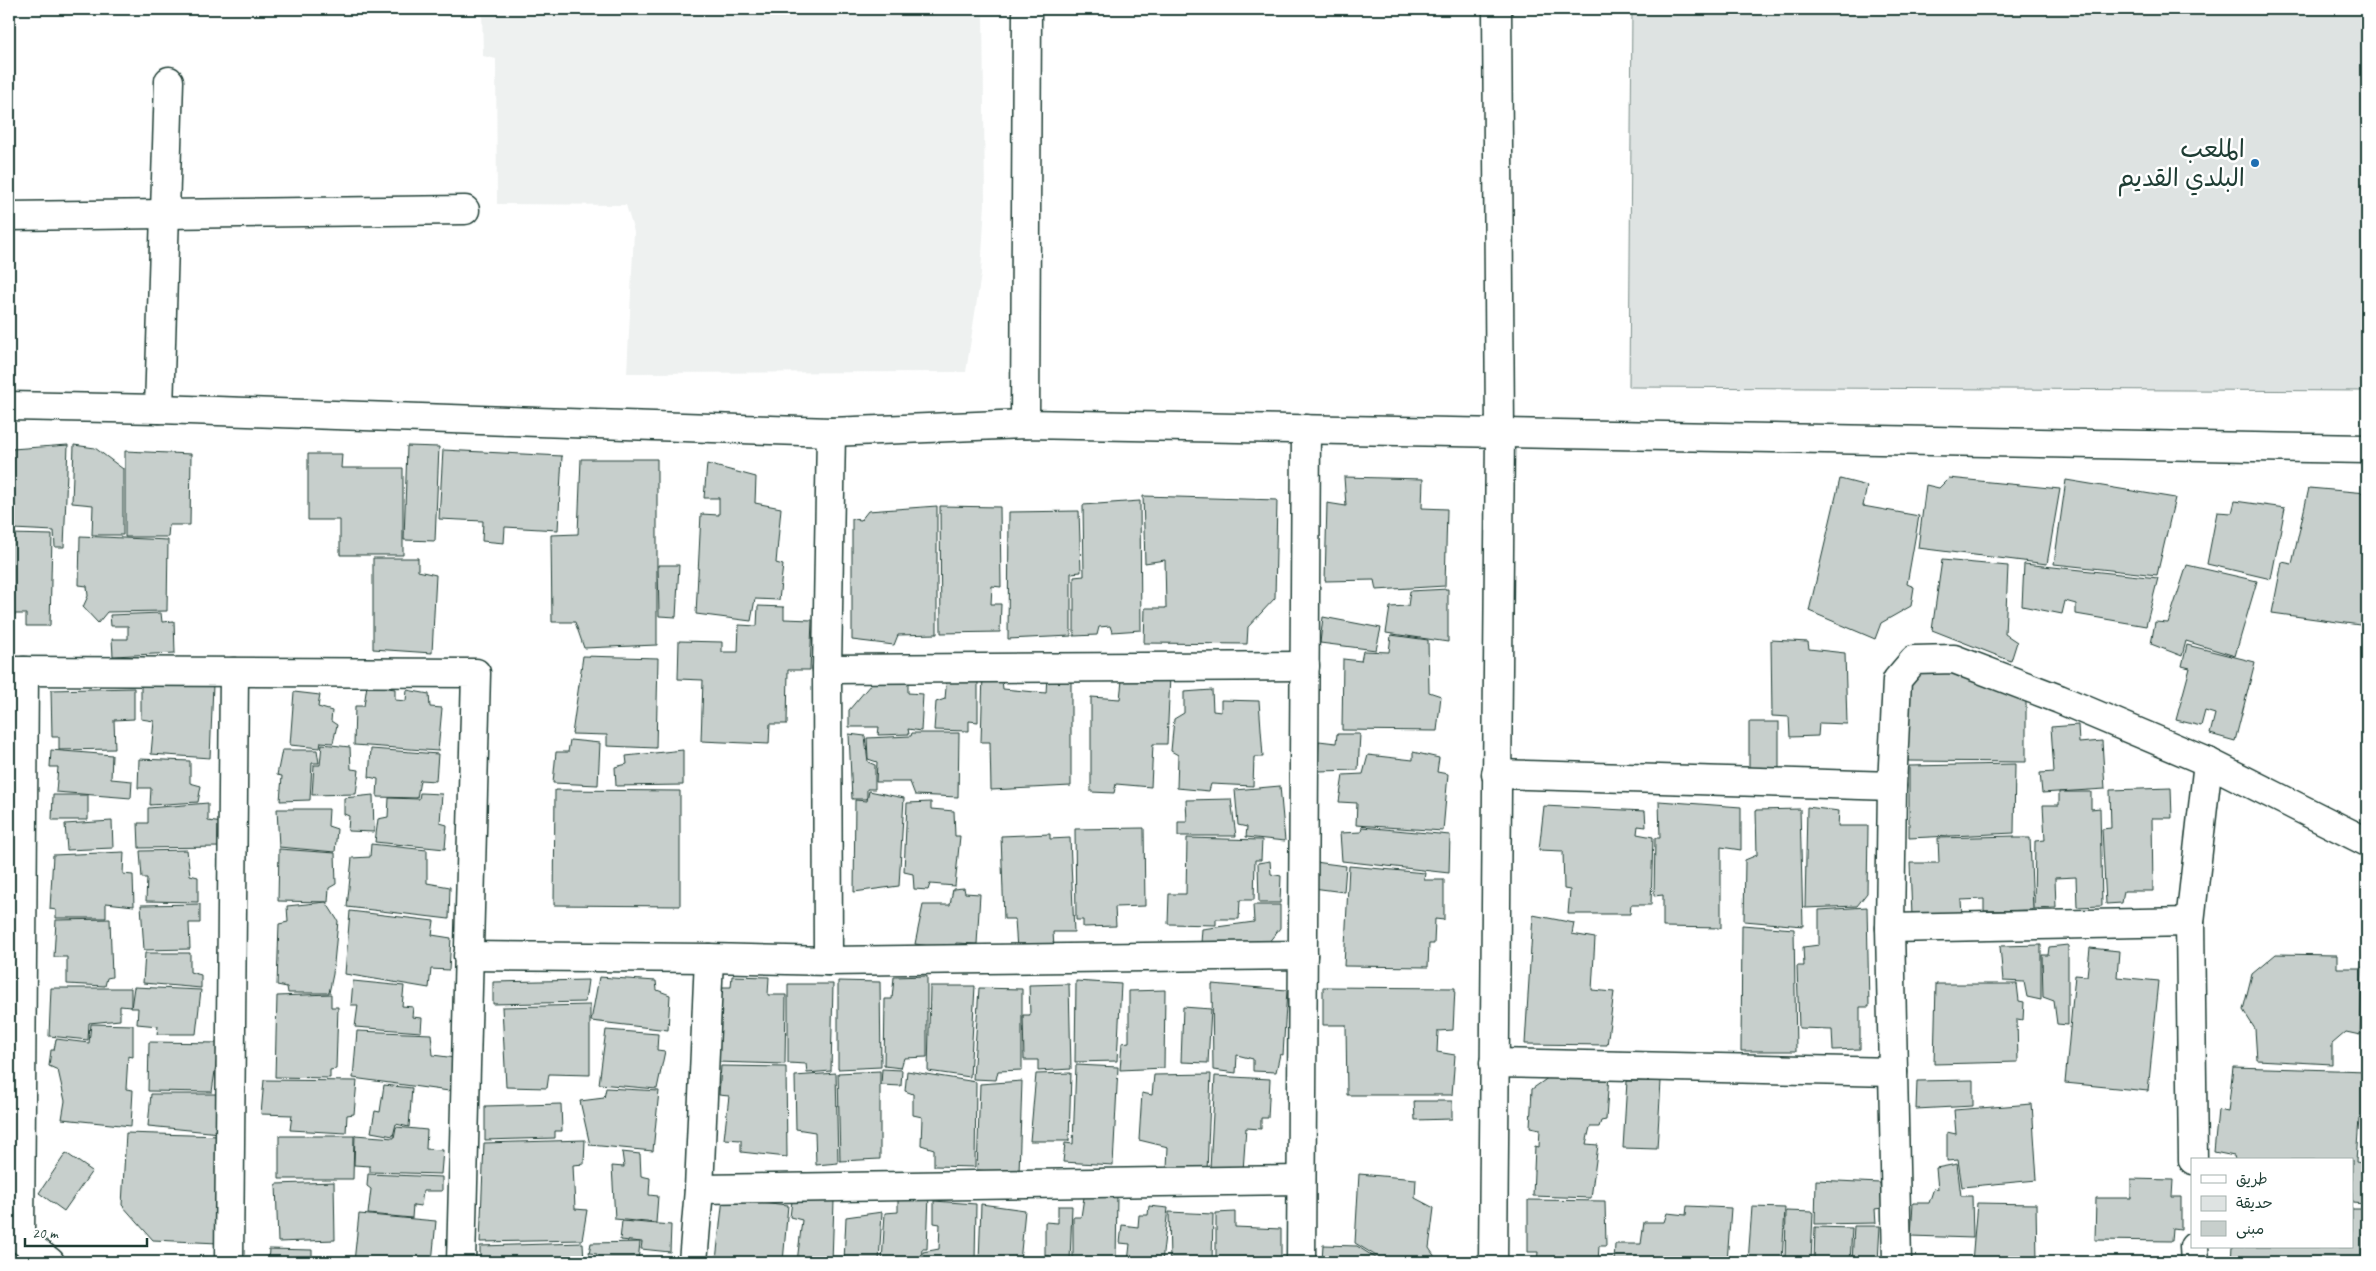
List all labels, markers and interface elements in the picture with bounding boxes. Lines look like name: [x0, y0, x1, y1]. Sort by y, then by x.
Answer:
place label: الملعب البلدي القديم: [2117, 133, 2245, 197]
marker: الملعب البلدي القديم: [2249, 157, 2261, 169]
legend: [2191, 1158, 2354, 1248]
text: طريق: [2236, 1170, 2268, 1189]
text: حديقة: [2236, 1194, 2273, 1213]
scale bar: [25, 1216, 148, 1248]
text: مبنى: [2236, 1220, 2264, 1239]
text: 20 m: [32, 1224, 59, 1243]

